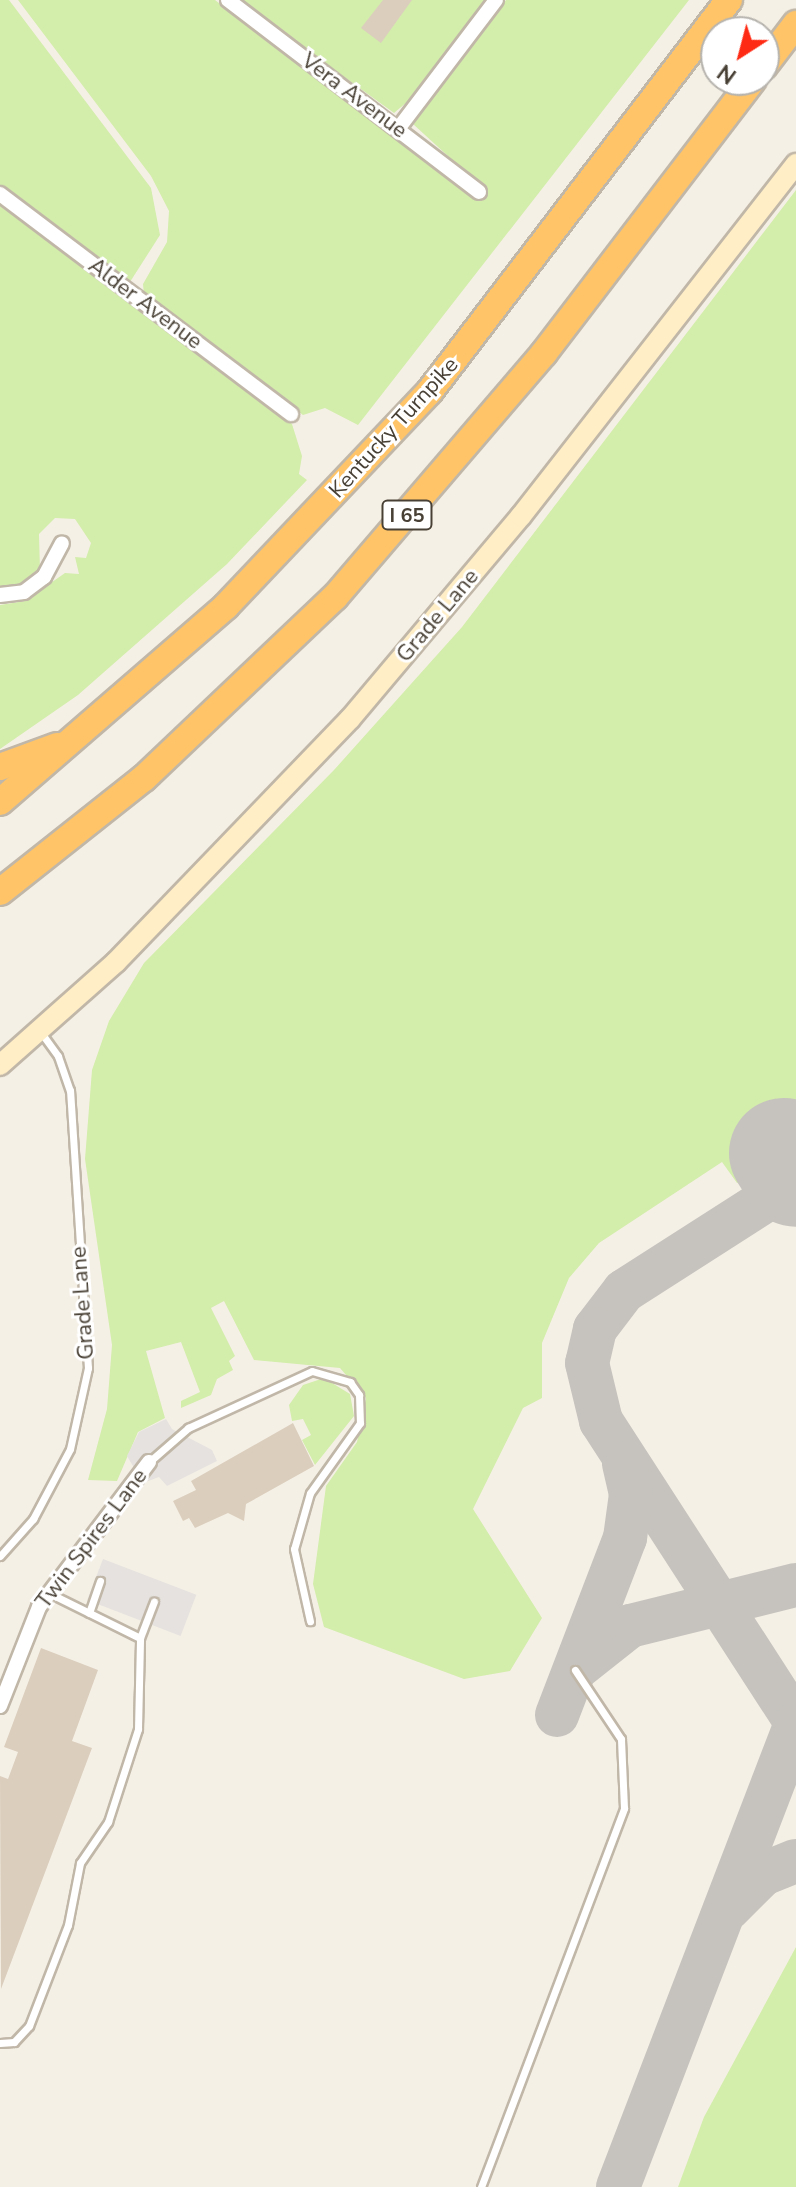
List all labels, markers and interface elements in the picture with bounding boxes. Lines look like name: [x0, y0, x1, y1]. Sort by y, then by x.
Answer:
north arrow: [700, 16, 780, 96]
street label: Vera Avenue: [296, 48, 412, 144]
text: N: [712, 57, 743, 91]
street label: Alder Avenue: [83, 253, 207, 355]
street label: Kentucky Turnpike: [324, 352, 464, 504]
road number: I 65: [381, 499, 433, 531]
street label: Grade Lane: [391, 564, 485, 668]
street label: Grade Lane: [66, 1246, 100, 1360]
street label: Twin Spires Lane: [31, 1464, 153, 1614]

